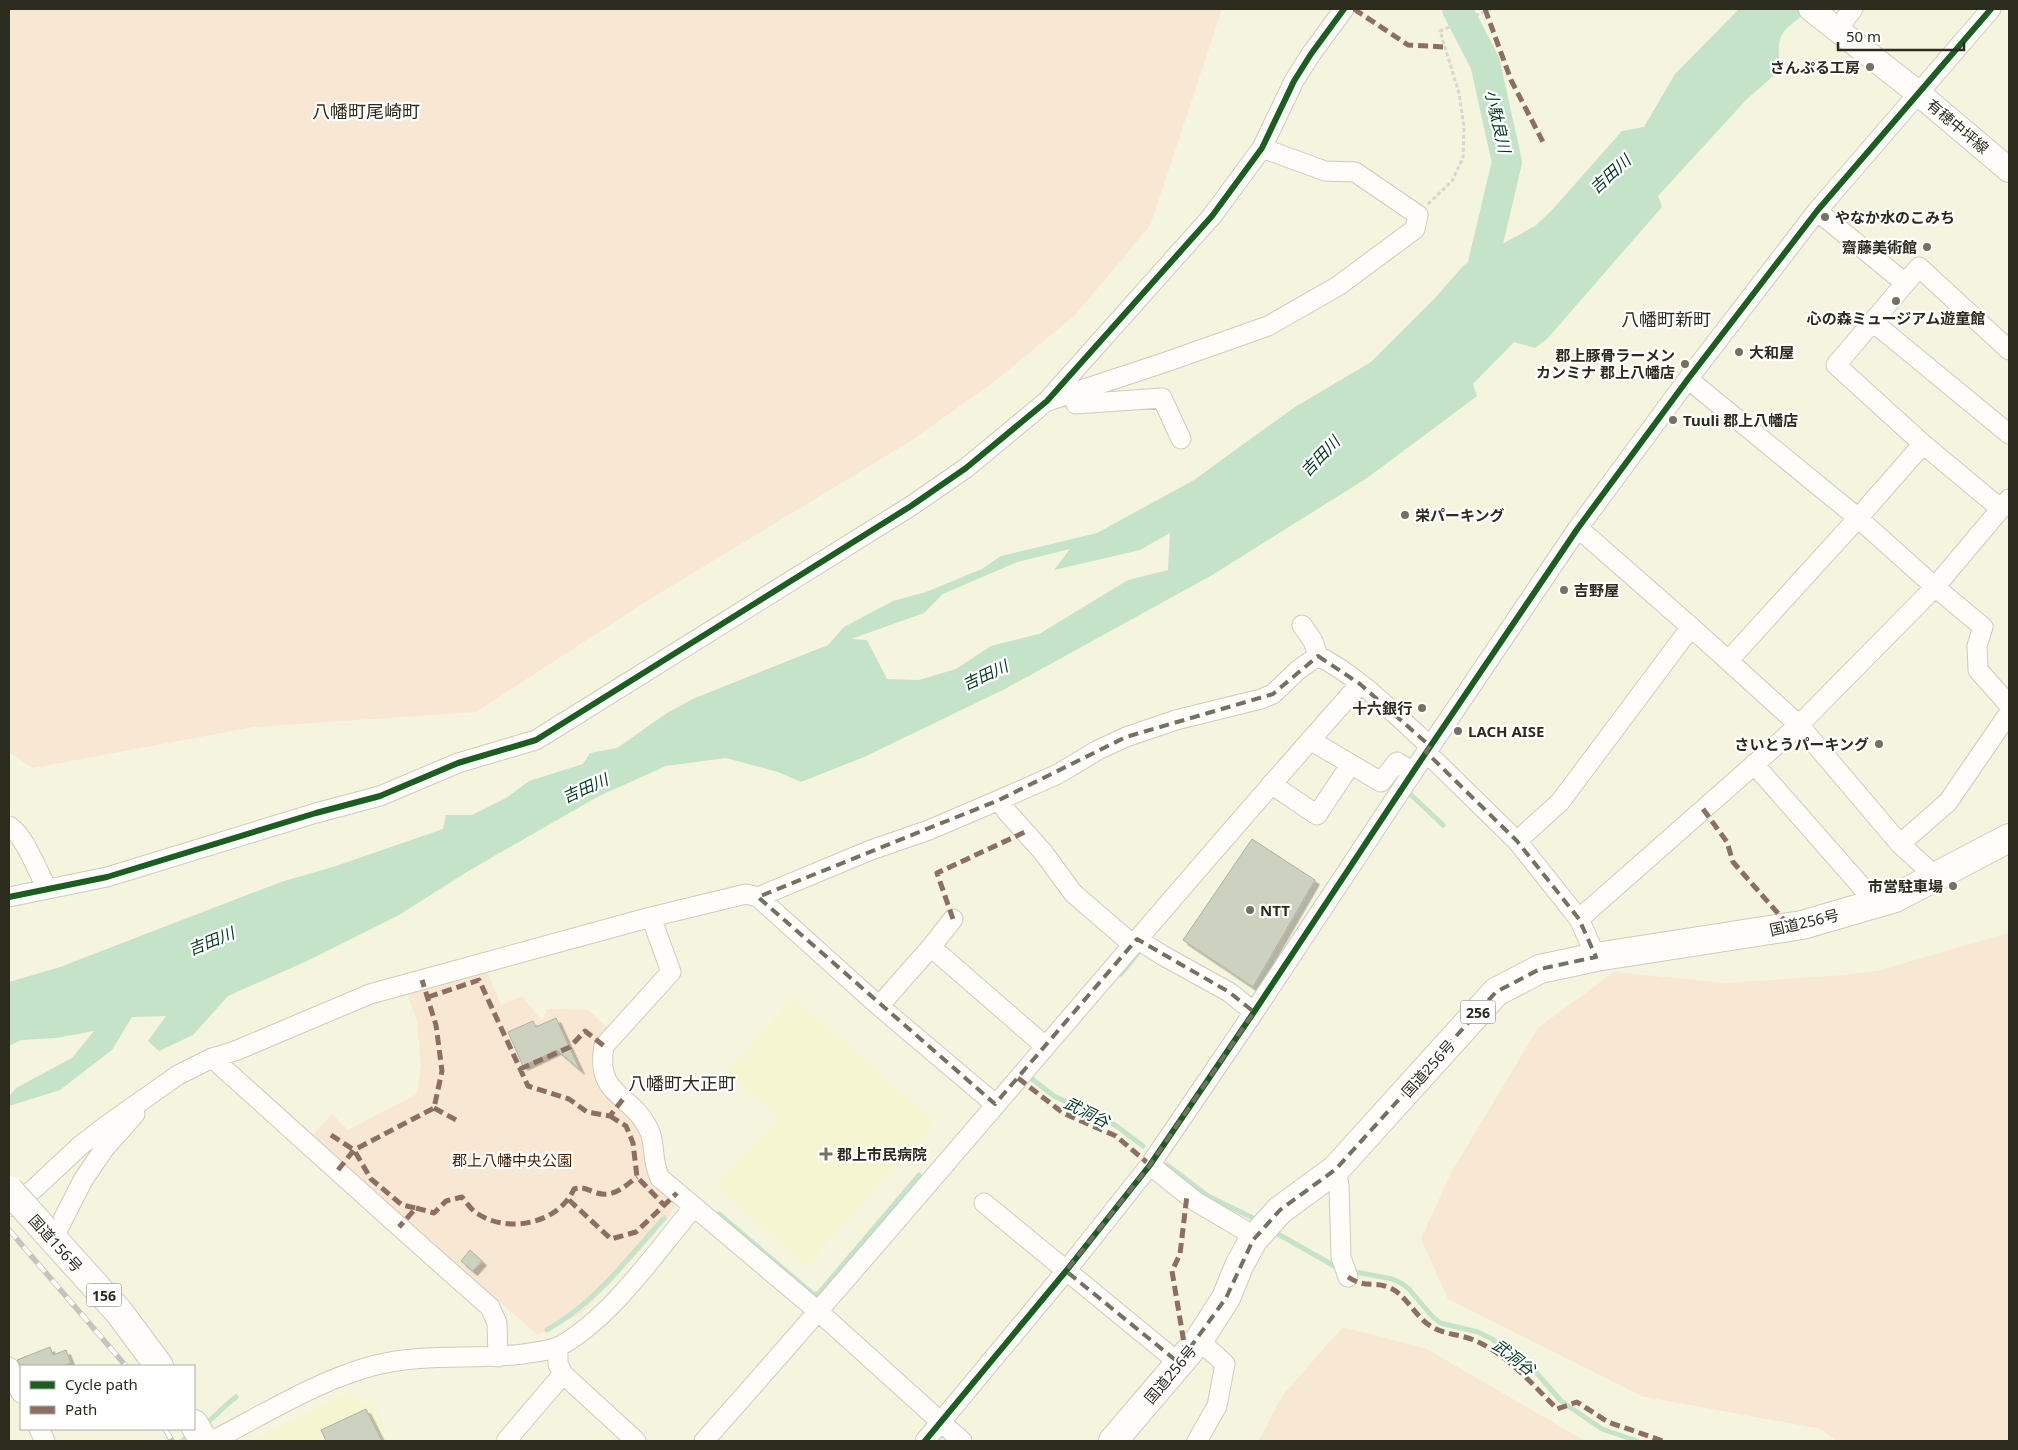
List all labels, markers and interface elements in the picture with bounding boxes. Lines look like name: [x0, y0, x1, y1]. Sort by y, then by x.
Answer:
scale bar: [1838, 20, 1964, 52]
text: 50 m: [1846, 26, 1881, 46]
place label: さんぷる工房: [1770, 57, 1860, 77]
marker: さんぷる工房: [1864, 61, 1876, 73]
water label: 小駄良川: [1480, 87, 1516, 157]
street label: 有穂中坪線: [1923, 94, 1993, 158]
district label: 八幡町尾崎町: [312, 99, 420, 123]
water label: 吉田川: [1585, 148, 1637, 198]
place label: やなか水のこみち: [1835, 207, 1955, 227]
marker: やなか水のこみち: [1819, 211, 1831, 223]
place label: 齋藤美術館: [1842, 237, 1917, 257]
marker: 齋藤美術館: [1921, 241, 1933, 253]
marker: 心の森ミュージアム遊童館: [1890, 295, 1902, 307]
district label: 八幡町新町: [1621, 307, 1711, 331]
place label: 心の森ミュージアム遊童館: [1807, 308, 1985, 328]
place label: 大和屋: [1749, 342, 1794, 362]
place label: 郡上豚骨ラーメン カンミナ 郡上八幡店: [1536, 345, 1675, 382]
marker: 大和屋: [1733, 346, 1745, 358]
marker: 郡上豚骨ラーメン カンミナ 郡上八幡店: [1679, 358, 1691, 370]
place label: Tuuli 郡上八幡店: [1683, 410, 1798, 430]
marker: Tuuli 郡上八幡店: [1667, 414, 1679, 426]
water label: 吉田川: [1295, 430, 1346, 481]
place label: 栄パーキング: [1415, 505, 1505, 525]
marker: 栄パーキング: [1399, 509, 1411, 521]
place label: 吉野屋: [1574, 580, 1619, 600]
marker: 吉野屋: [1558, 584, 1570, 596]
water label: 吉田川: [959, 654, 1013, 695]
place label: 十六銀行: [1352, 698, 1412, 718]
marker: 十六銀行: [1416, 702, 1428, 714]
place label: LACH AISE: [1468, 721, 1544, 741]
marker: LACH AISE: [1452, 725, 1464, 737]
place label: さいとうパーキング: [1734, 734, 1869, 754]
marker: さいとうパーキング: [1873, 738, 1885, 750]
water label: 吉田川: [559, 767, 613, 808]
place label: 市営駐車場: [1868, 876, 1943, 896]
marker: 市営駐車場: [1947, 880, 1959, 892]
place label: NTT: [1260, 900, 1290, 920]
marker: NTT: [1244, 904, 1256, 916]
street label: 国道256号: [1767, 904, 1841, 940]
water label: 吉田川: [185, 921, 239, 960]
road number: 256: [1460, 1000, 1496, 1024]
street label: 国道256号: [1397, 1035, 1459, 1101]
district label: 八幡町大正町: [628, 1071, 736, 1095]
water label: 武洞谷: [1061, 1092, 1115, 1133]
place label: 郡上市民病院: [837, 1144, 927, 1164]
marker: 郡上市民病院: [819, 1147, 833, 1161]
park label: 郡上八幡中央公園: [452, 1150, 572, 1170]
street label: 国道156号: [25, 1210, 87, 1276]
road number: 156: [86, 1284, 122, 1306]
water label: 武洞谷: [1488, 1334, 1541, 1381]
street label: 国道256号: [1140, 1340, 1200, 1408]
legend: [20, 1365, 195, 1430]
text: Cycle path: [65, 1374, 138, 1394]
text: Path: [65, 1399, 97, 1419]

